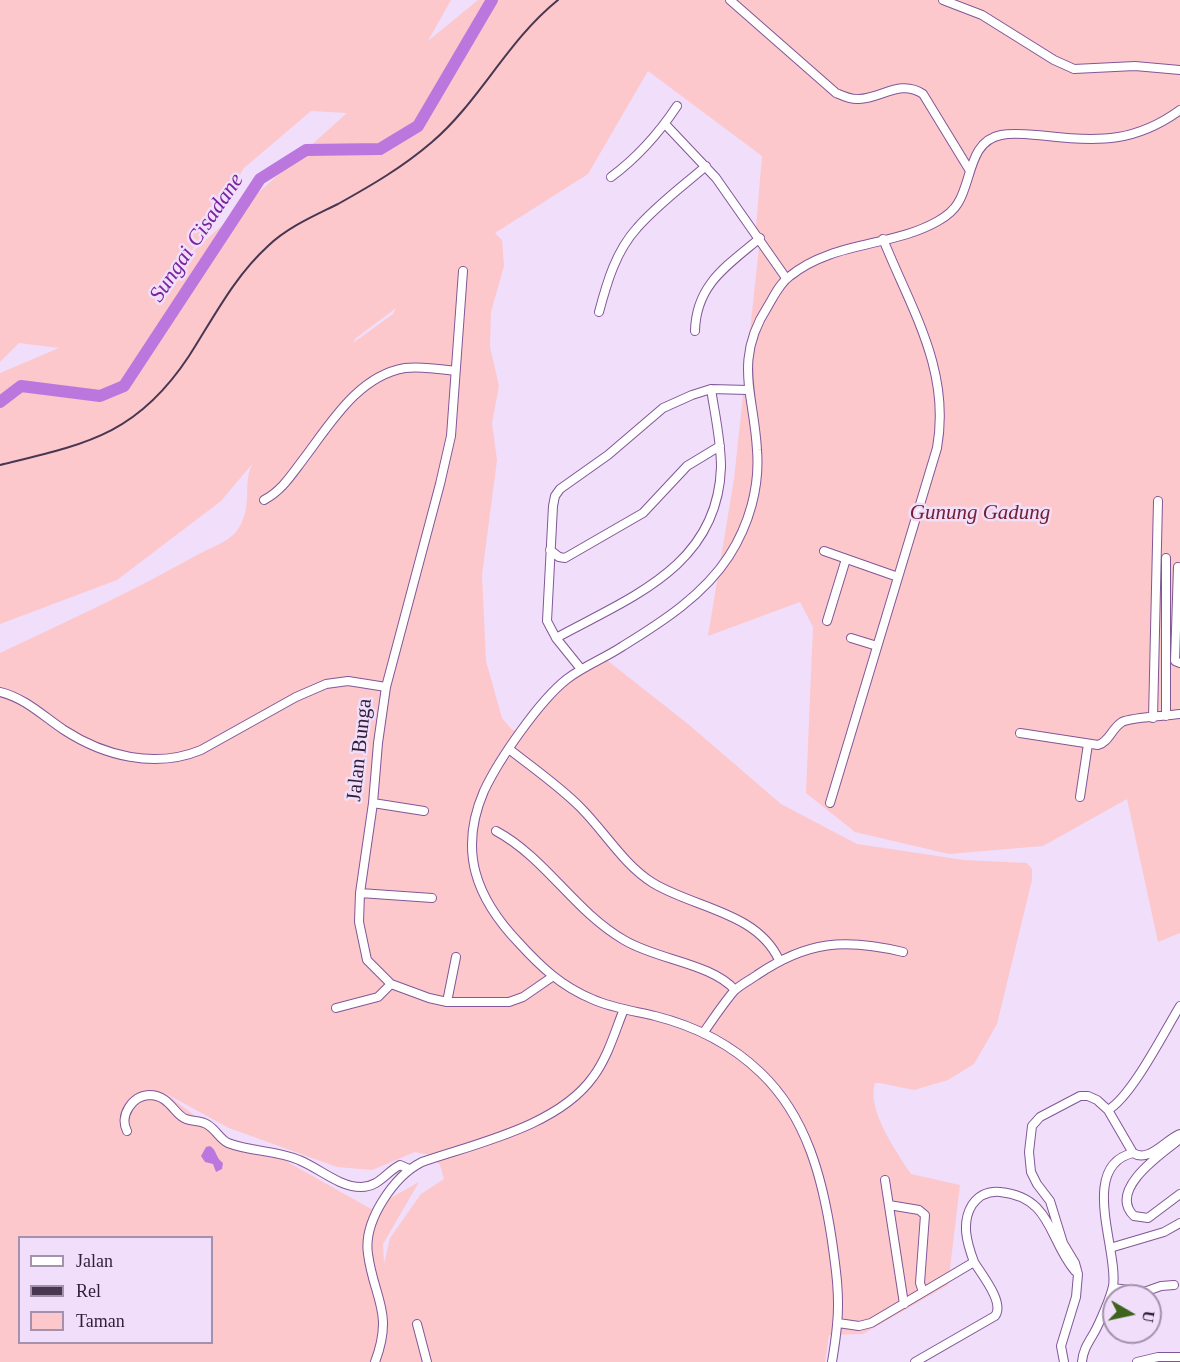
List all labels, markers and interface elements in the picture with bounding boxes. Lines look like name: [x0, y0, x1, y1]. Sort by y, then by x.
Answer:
water label: Sungai Cisadane: [144, 169, 250, 307]
park label: Gunung Gadung: [910, 500, 1050, 526]
street label: Jalan Bunga: [342, 697, 378, 803]
legend: [18, 1236, 213, 1344]
text: Jalan: [76, 1251, 113, 1271]
text: Rel: [76, 1281, 101, 1301]
north arrow: [1102, 1284, 1162, 1344]
text: U: [1139, 1310, 1158, 1324]
text: Taman: [76, 1311, 125, 1331]

